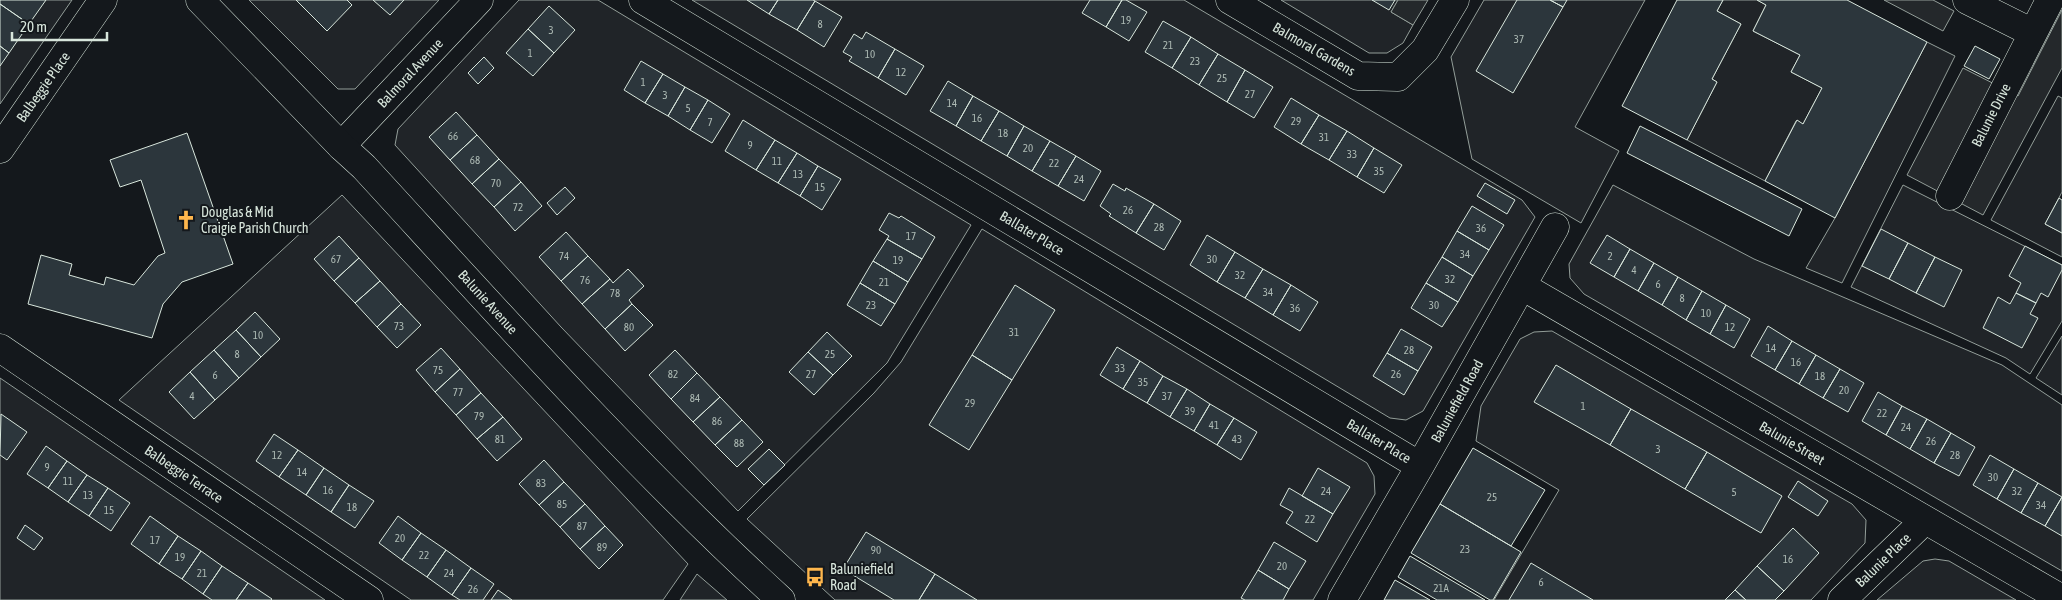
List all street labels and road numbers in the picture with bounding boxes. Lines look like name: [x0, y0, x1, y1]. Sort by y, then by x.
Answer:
street label: Balmoral Gardens: [1270, 19, 1358, 79]
street label: Balmoral Avenue: [374, 35, 446, 111]
street label: Balbeggie Place: [13, 49, 73, 125]
street label: Balunie Drive: [1968, 81, 2014, 149]
street label: Ballater Place: [997, 208, 1067, 258]
street label: Balunie Avenue: [455, 267, 521, 337]
street label: Baluniefield Road: [1428, 357, 1486, 445]
street label: Ballater Place: [1344, 416, 1414, 466]
street label: Balunie Street: [1757, 418, 1827, 468]
street label: Balbeggie Terrace: [142, 442, 226, 506]
street label: Balunie Place: [1852, 530, 1914, 590]

